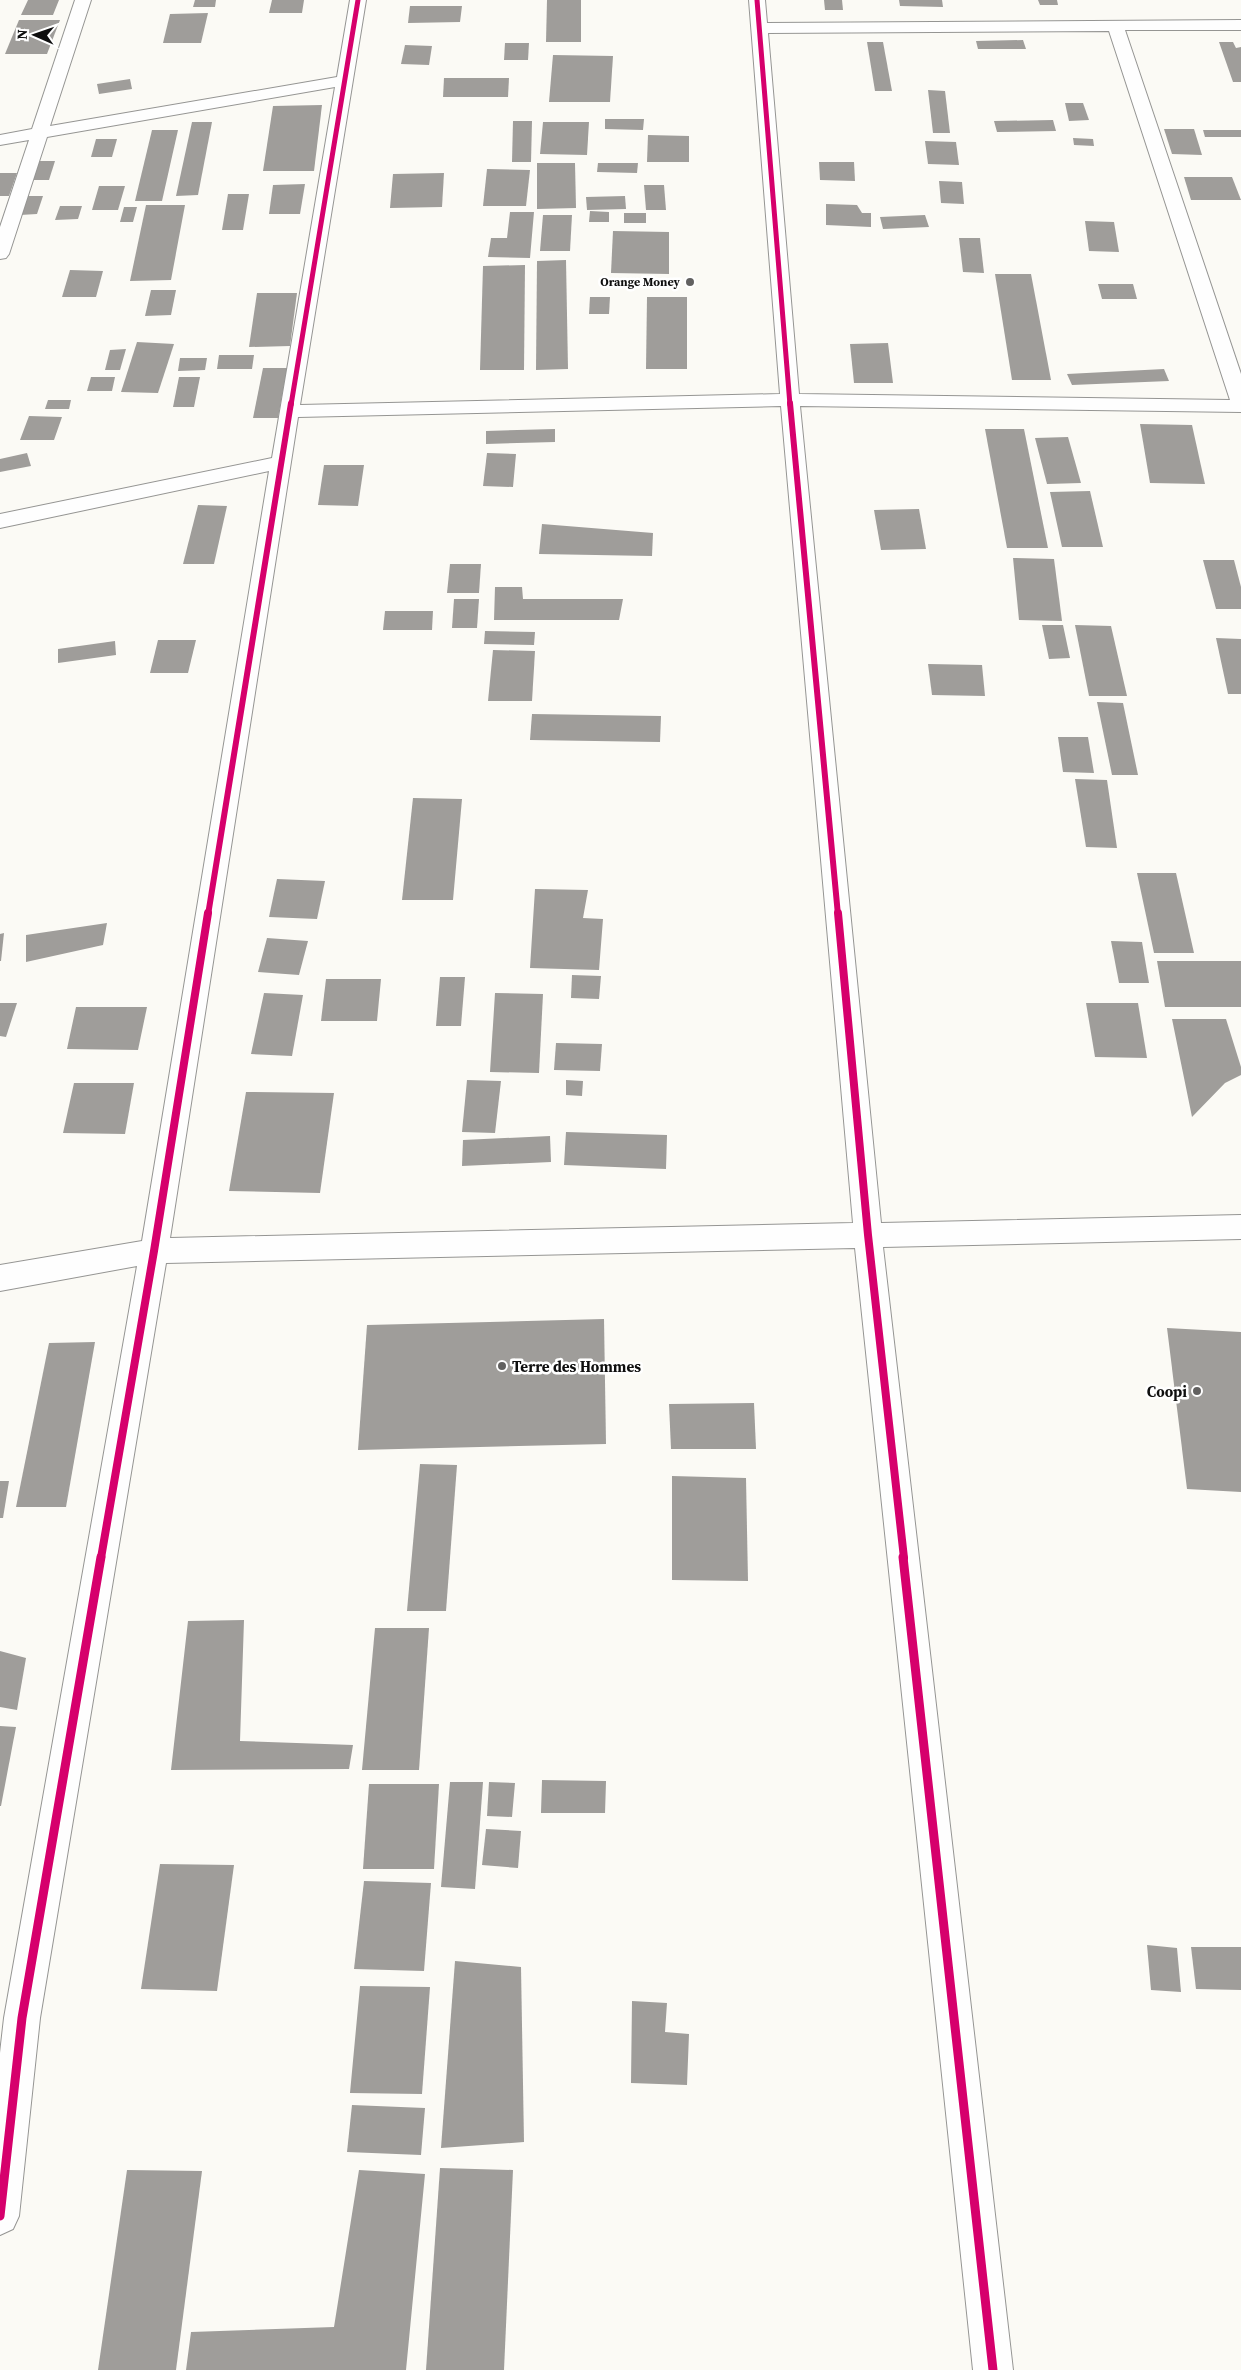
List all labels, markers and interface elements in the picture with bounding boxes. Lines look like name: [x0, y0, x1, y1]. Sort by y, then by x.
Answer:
north arrow: [10, 10, 60, 60]
text: N: [12, 29, 32, 40]
place label: Orange Money: [600, 274, 681, 290]
marker: Orange Money: [684, 276, 696, 288]
place label: Terre des Hommes: [512, 1356, 641, 1377]
marker: Terre des Hommes: [496, 1360, 508, 1372]
place label: Coopi: [1147, 1381, 1187, 1402]
marker: Coopi: [1191, 1385, 1203, 1397]

